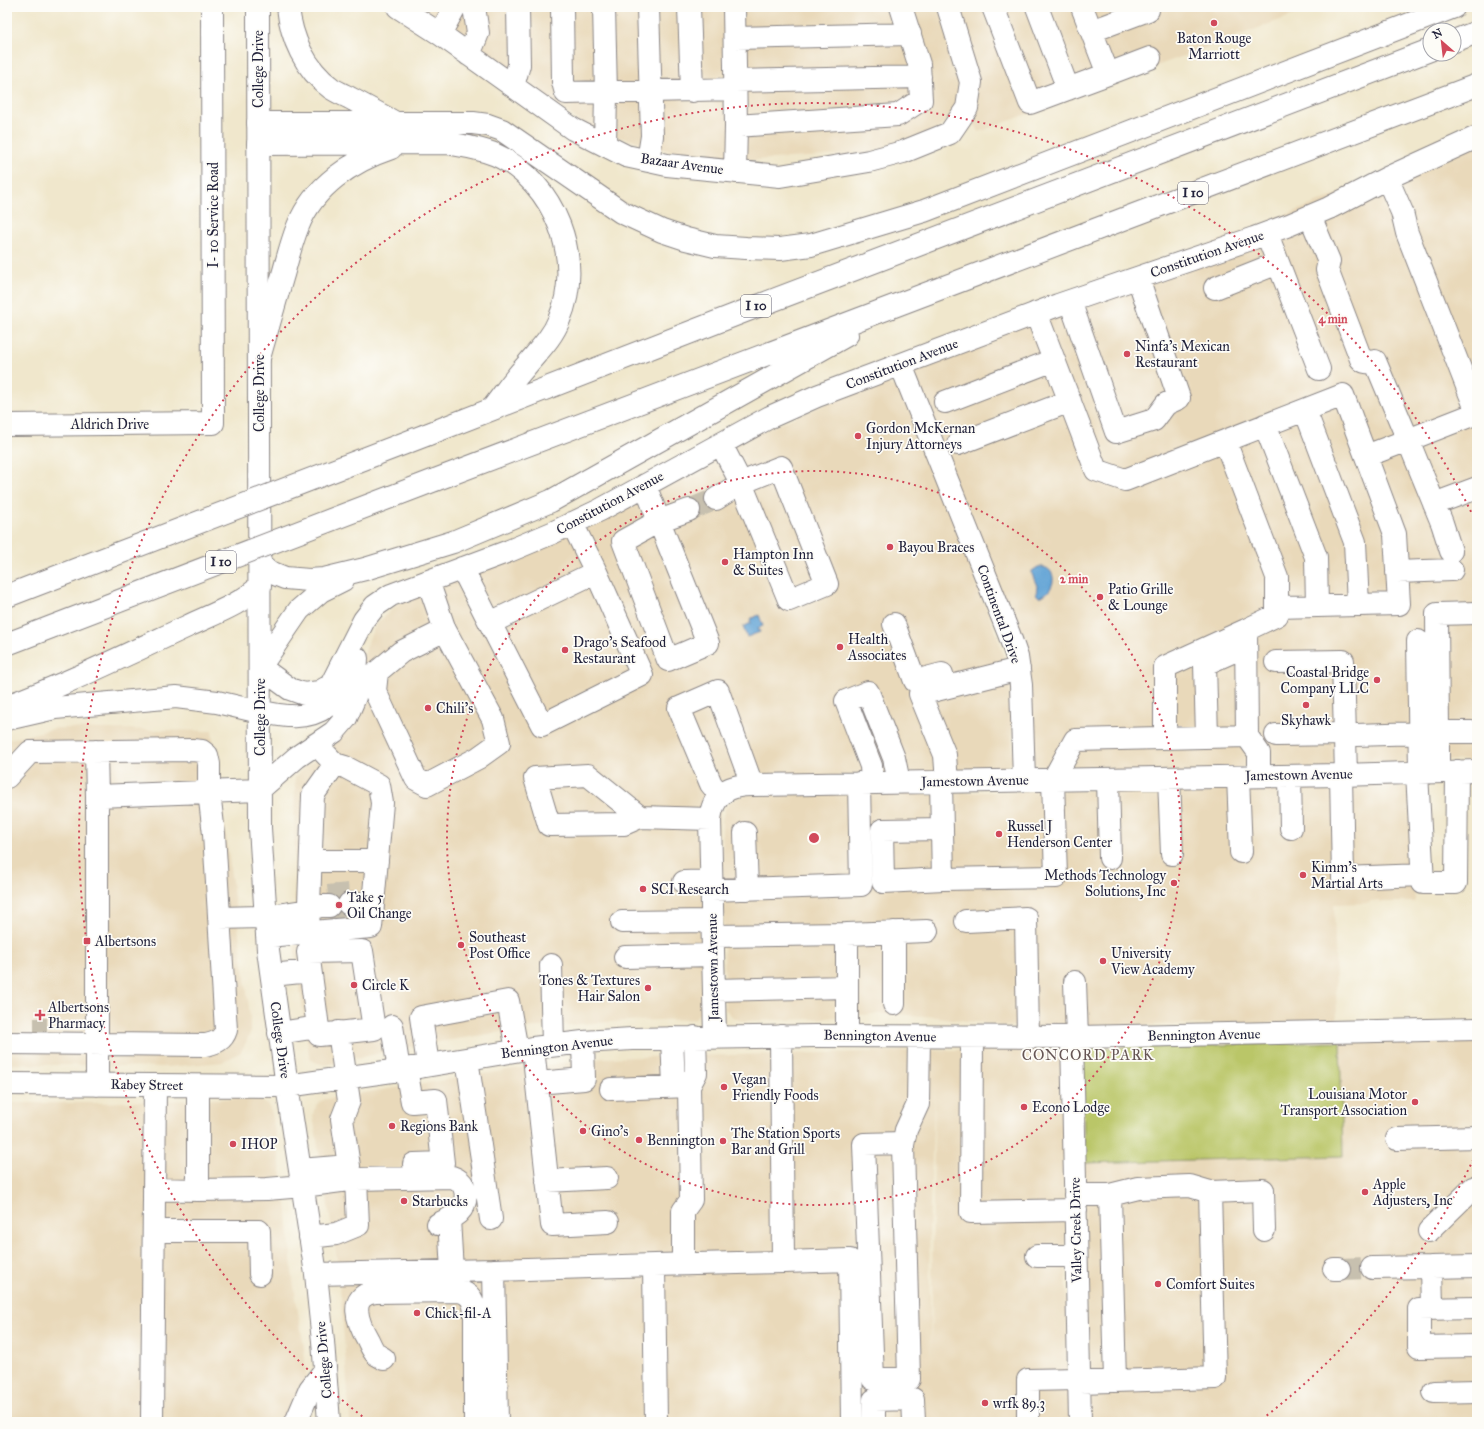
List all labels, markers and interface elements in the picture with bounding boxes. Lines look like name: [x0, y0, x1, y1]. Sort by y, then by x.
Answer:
marker: Baton Rouge Marriott: [1209, 18, 1219, 28]
north arrow: [1422, 22, 1462, 62]
text: N: [1430, 25, 1445, 42]
street label: College Drive: [250, 30, 267, 108]
place label: Baton Rouge Marriott: [1177, 30, 1251, 63]
street label: Bazaar Avenue: [639, 150, 725, 178]
street label: I- 10 Service Road: [205, 162, 222, 268]
road number: I 10: [1178, 182, 1208, 204]
street label: Constitution Avenue: [1148, 227, 1266, 281]
road number: I 10: [741, 295, 771, 317]
text: 4 min: [1318, 312, 1348, 327]
street label: Constitution Avenue: [843, 335, 961, 393]
place label: Ninfa's Mexican Restaurant: [1135, 338, 1230, 371]
marker: Ninfa's Mexican Restaurant: [1122, 349, 1132, 359]
street label: College Drive: [251, 354, 268, 432]
street label: Aldrich Drive: [70, 416, 149, 433]
place label: Gordon McKernan Injury Attorneys: [866, 420, 976, 453]
marker: Gordon McKernan Injury Attorneys: [853, 431, 863, 441]
street label: Constitution Avenue: [553, 467, 667, 538]
place label: Bayou Braces: [898, 539, 974, 556]
marker: Bayou Braces: [885, 542, 895, 552]
place label: Hampton Inn & Suites: [733, 546, 814, 579]
road number: I 10: [206, 551, 236, 573]
marker: Hampton Inn & Suites: [720, 557, 730, 567]
street label: Continental Drive: [973, 562, 1025, 666]
text: 2 min: [1060, 572, 1089, 586]
place label: Patio Grille & Lounge: [1108, 581, 1173, 614]
marker: Patio Grille & Lounge: [1095, 592, 1105, 602]
place label: Health Associates: [847, 631, 906, 664]
place label: Drago's Seafood Restaurant: [573, 634, 666, 667]
marker: Health Associates: [835, 642, 845, 652]
marker: Drago's Seafood Restaurant: [560, 645, 570, 655]
place label: Coastal Bridge Company LLC: [1281, 664, 1369, 697]
marker: Coastal Bridge Company LLC: [1372, 675, 1382, 685]
street label: College Drive: [252, 678, 269, 756]
place label: Chili's: [436, 700, 473, 717]
marker: Skyhawk: [1301, 700, 1311, 710]
marker: Chili's: [423, 703, 433, 713]
place label: Skyhawk: [1281, 712, 1332, 729]
street label: Jamestown Avenue: [1243, 766, 1353, 785]
street label: Jamestown Avenue: [919, 772, 1029, 791]
place label: Russel J Henderson Center: [1007, 818, 1113, 851]
marker: Russel J Henderson Center: [994, 829, 1004, 839]
centre of rings: [807, 831, 821, 845]
place label: Kimm's Martial Arts: [1311, 859, 1383, 892]
place label: Methods Technology Solutions, Inc: [1044, 867, 1166, 900]
marker: Kimm's Martial Arts: [1298, 870, 1308, 880]
marker: Methods Technology Solutions, Inc: [1169, 878, 1179, 888]
place label: SCI Research: [651, 881, 729, 898]
marker: SCI Research: [638, 884, 648, 894]
place label: Take 5 Oil Change: [347, 889, 412, 922]
marker: Take 5 Oil Change: [334, 900, 344, 910]
street label: Jamestown Avenue: [704, 913, 723, 1023]
place label: Southeast Post Office: [469, 929, 531, 962]
place label: Albertsons: [94, 933, 156, 950]
marker: Albertsons: [82, 936, 92, 946]
marker: Southeast Post Office: [456, 940, 466, 950]
place label: University View Academy: [1110, 945, 1195, 978]
marker: University View Academy: [1098, 956, 1108, 966]
place label: Tones & Textures Hair Salon: [539, 972, 640, 1005]
place label: Circle K: [362, 977, 410, 994]
marker: Circle K: [349, 980, 359, 990]
marker: Tones & Textures Hair Salon: [643, 983, 653, 993]
place label: Albertsons Pharmacy: [47, 999, 109, 1032]
street label: College Drive: [266, 1000, 294, 1080]
marker: Albertsons Pharmacy: [35, 1010, 45, 1020]
street label: Bennington Avenue: [1147, 1026, 1261, 1044]
street label: Bennington Avenue: [823, 1027, 937, 1045]
street label: Bennington Avenue: [500, 1032, 614, 1062]
district label: CONCORD PARK: [1022, 1046, 1154, 1064]
place label: Vegan Friendly Foods: [731, 1071, 819, 1104]
street label: Rabey Street: [111, 1076, 184, 1094]
marker: Vegan Friendly Foods: [719, 1082, 729, 1092]
place label: Louisiana Motor Transport Association: [1281, 1086, 1408, 1119]
marker: Louisiana Motor Transport Association: [1410, 1097, 1420, 1107]
place label: Econo Lodge: [1032, 1099, 1110, 1116]
marker: Econo Lodge: [1019, 1102, 1029, 1112]
place label: Regions Bank: [400, 1118, 479, 1135]
marker: Regions Bank: [387, 1121, 397, 1131]
place label: Gino's: [591, 1123, 628, 1140]
place label: The Station Sports Bar and Grill: [731, 1125, 840, 1158]
marker: Gino's: [578, 1126, 588, 1136]
place label: Bennington: [647, 1132, 715, 1149]
marker: Bennington: [634, 1135, 644, 1145]
place label: IHOP: [241, 1136, 278, 1153]
marker: The Station Sports Bar and Grill: [718, 1136, 728, 1146]
marker: IHOP: [228, 1139, 238, 1149]
place label: Apple Adjusters, Inc: [1372, 1176, 1453, 1209]
street label: Valley Creek Drive: [1067, 1177, 1085, 1284]
marker: Apple Adjusters, Inc: [1360, 1187, 1370, 1197]
place label: Starbucks: [412, 1193, 468, 1210]
marker: Starbucks: [399, 1196, 409, 1206]
place label: Comfort Suites: [1166, 1276, 1255, 1293]
marker: Comfort Suites: [1153, 1279, 1163, 1289]
place label: Chick-fil-A: [425, 1305, 492, 1322]
marker: Chick-fil-A: [412, 1308, 422, 1318]
street label: College Drive: [312, 1320, 336, 1399]
place label: wrfk 89.3: [993, 1395, 1045, 1412]
marker: wrfk 89.3: [980, 1398, 990, 1408]

